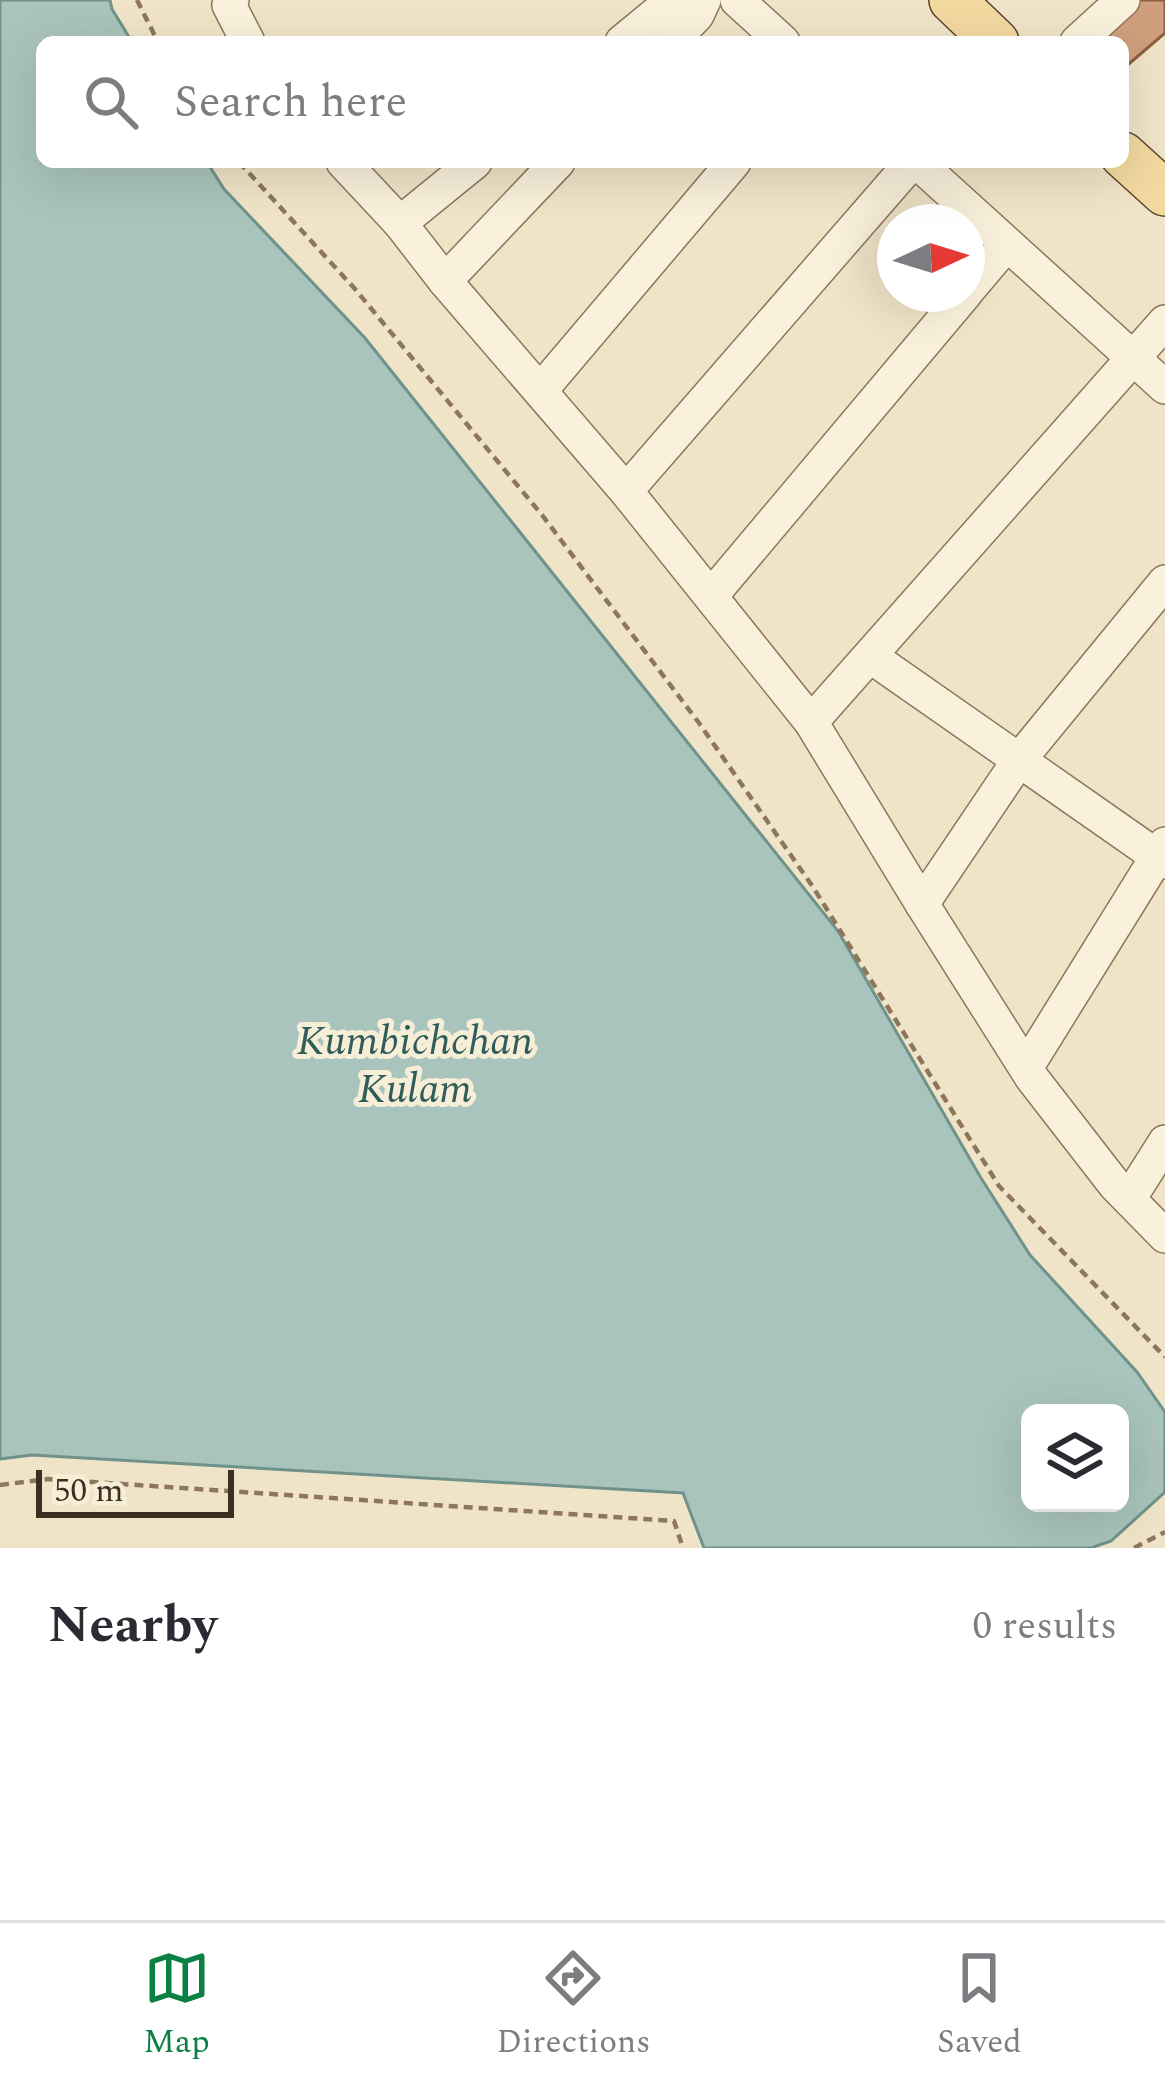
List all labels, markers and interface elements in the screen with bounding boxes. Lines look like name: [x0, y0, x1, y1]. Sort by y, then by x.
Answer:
search box: [36, 36, 1129, 168]
text: Search here: [174, 68, 407, 137]
icon: search: [78, 69, 144, 135]
north arrow: [877, 204, 985, 312]
water label: Kumbichchan Kulam: [297, 1010, 533, 1121]
map controls: [1021, 1404, 1129, 1512]
button: layers: [1021, 1404, 1129, 1512]
scale bar: [36, 1464, 234, 1517]
text: 50 m: [54, 1466, 124, 1516]
text: Nearby: [48, 1587, 217, 1665]
text: 0 results: [973, 1597, 1117, 1656]
tab: Map: [143, 1945, 210, 2067]
tab: Directions: [496, 1945, 650, 2067]
tab: Saved: [937, 1945, 1022, 2067]

